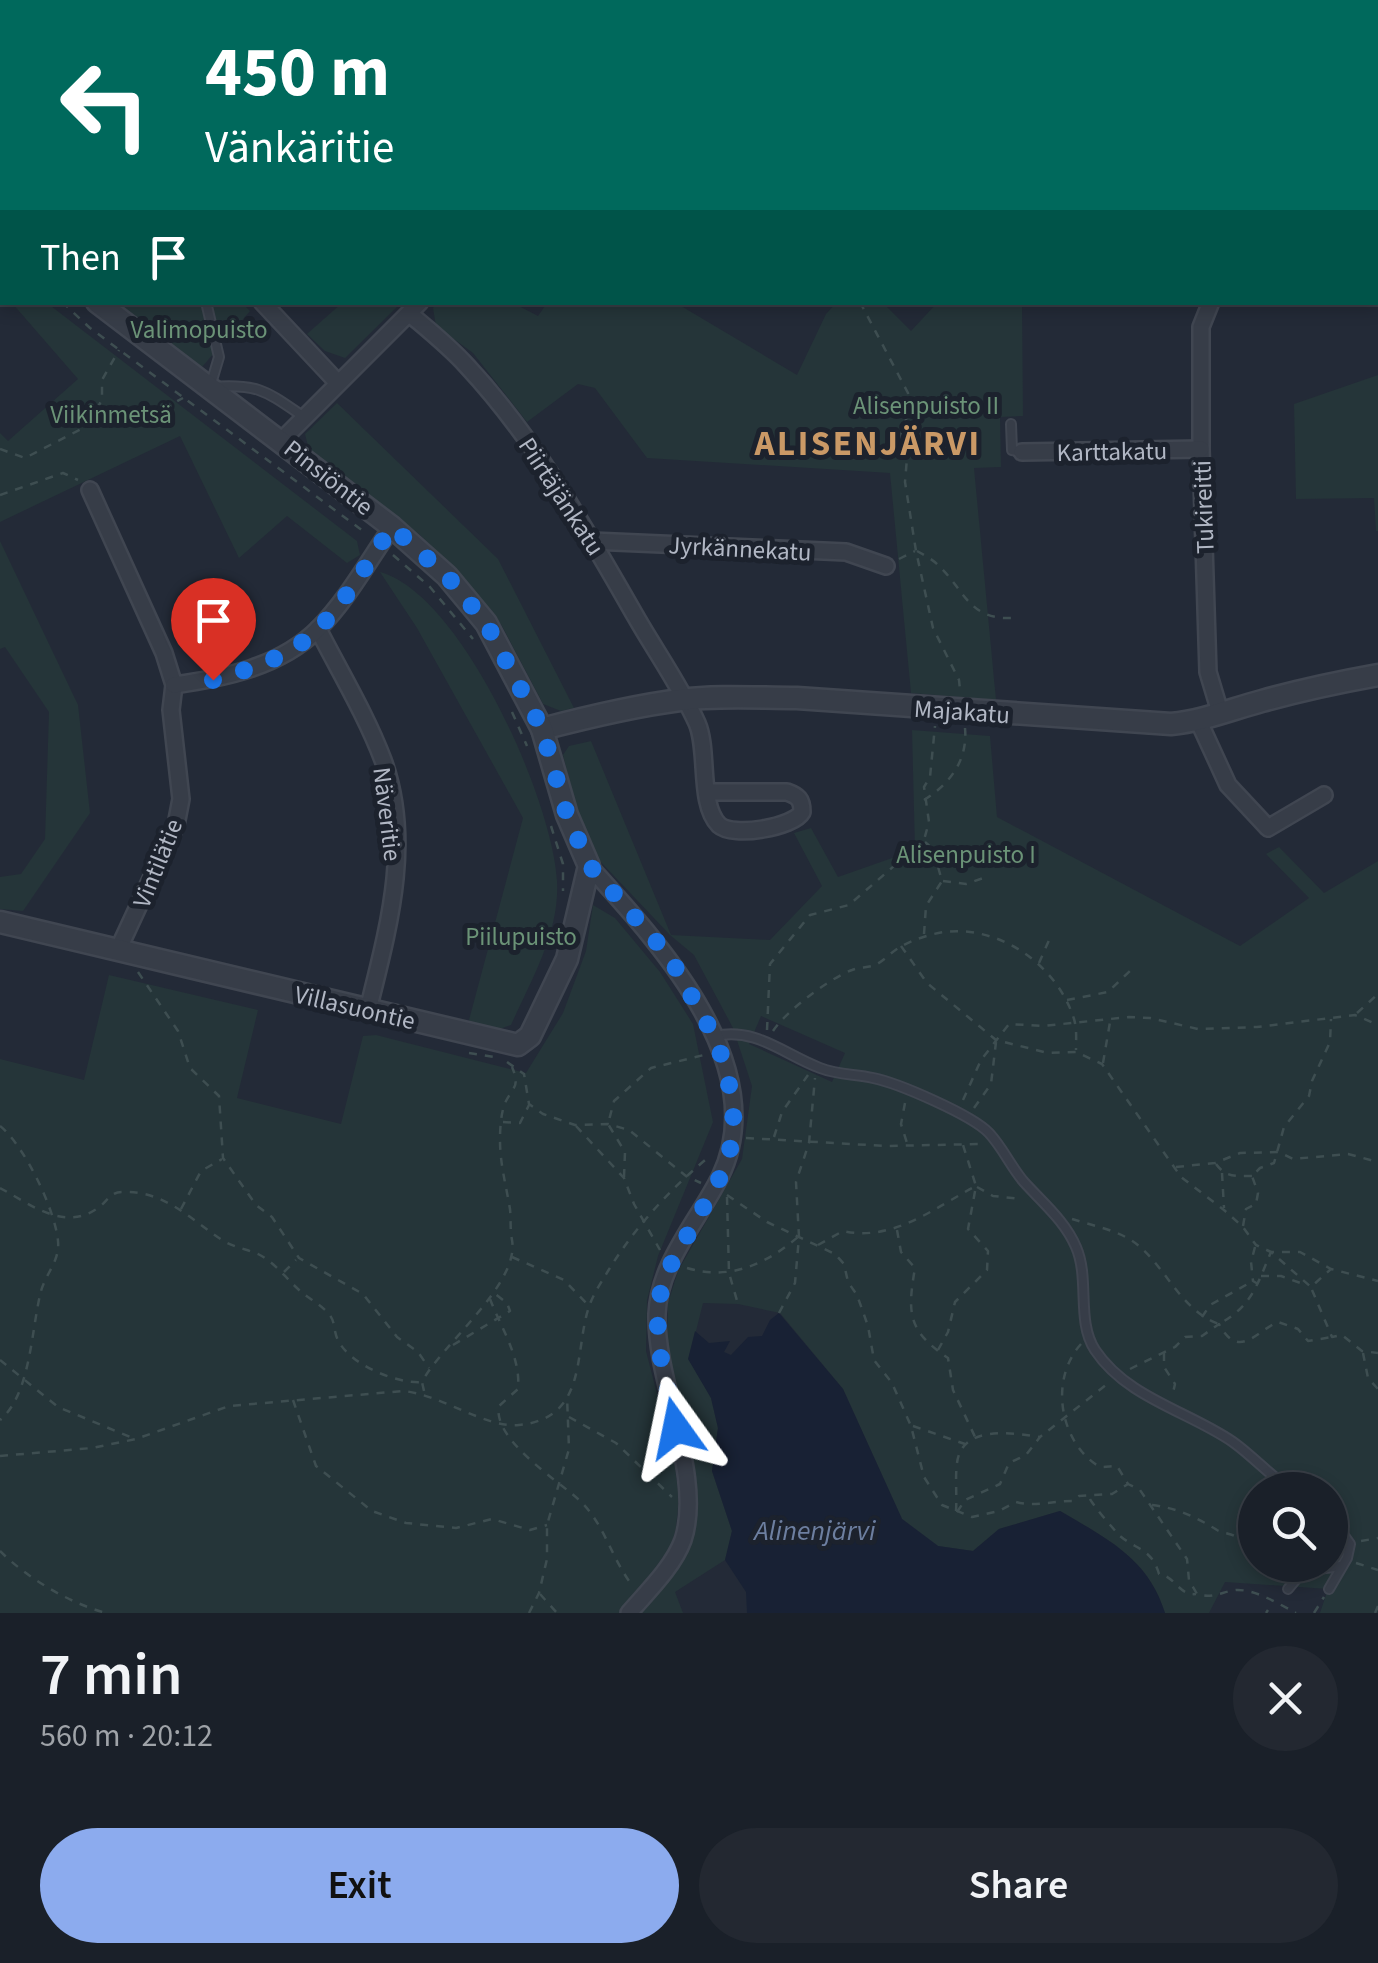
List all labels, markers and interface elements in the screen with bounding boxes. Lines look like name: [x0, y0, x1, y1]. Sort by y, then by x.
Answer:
text: 450 m: [205, 23, 390, 123]
icon: left: [40, 40, 170, 170]
text: Vänkäritie: [205, 116, 394, 180]
icon: arrive: [141, 230, 196, 285]
text: Then: [40, 231, 121, 285]
park label: Valimopuisto: [131, 312, 267, 348]
park label: Alisenpuisto II: [853, 388, 999, 424]
park label: Viikinmetsä: [50, 397, 172, 433]
district label: ALISENJÄRVI: [753, 419, 982, 469]
street label: Piirtäjänkatu: [509, 430, 613, 563]
street label: Pinsiöntie: [276, 431, 381, 524]
street label: Karttakatu: [1056, 433, 1168, 471]
street label: Tukireitti: [1184, 459, 1224, 555]
street label: Jyrkännekatu: [667, 527, 812, 571]
pin: [171, 578, 256, 681]
icon: arrive: [186, 593, 241, 648]
street label: Majakatu: [913, 691, 1011, 733]
street label: Näveritie: [363, 765, 411, 863]
street label: Vintilätie: [124, 814, 192, 913]
park label: Alisenpuisto I: [896, 837, 1036, 873]
park label: Piilupuisto: [465, 919, 577, 955]
street label: Villasuontie: [291, 977, 419, 1039]
position arrow: [624, 1376, 728, 1480]
map controls: [1238, 1472, 1348, 1582]
button: search: [1238, 1472, 1348, 1582]
water label: Alinenjärvi: [752, 1511, 876, 1551]
text: 7 min: [40, 1633, 183, 1718]
button: close: [1233, 1646, 1338, 1751]
text: 560 m · 20:12: [40, 1713, 213, 1759]
button: Exit: [40, 1828, 679, 1943]
button: Share: [699, 1828, 1338, 1943]

